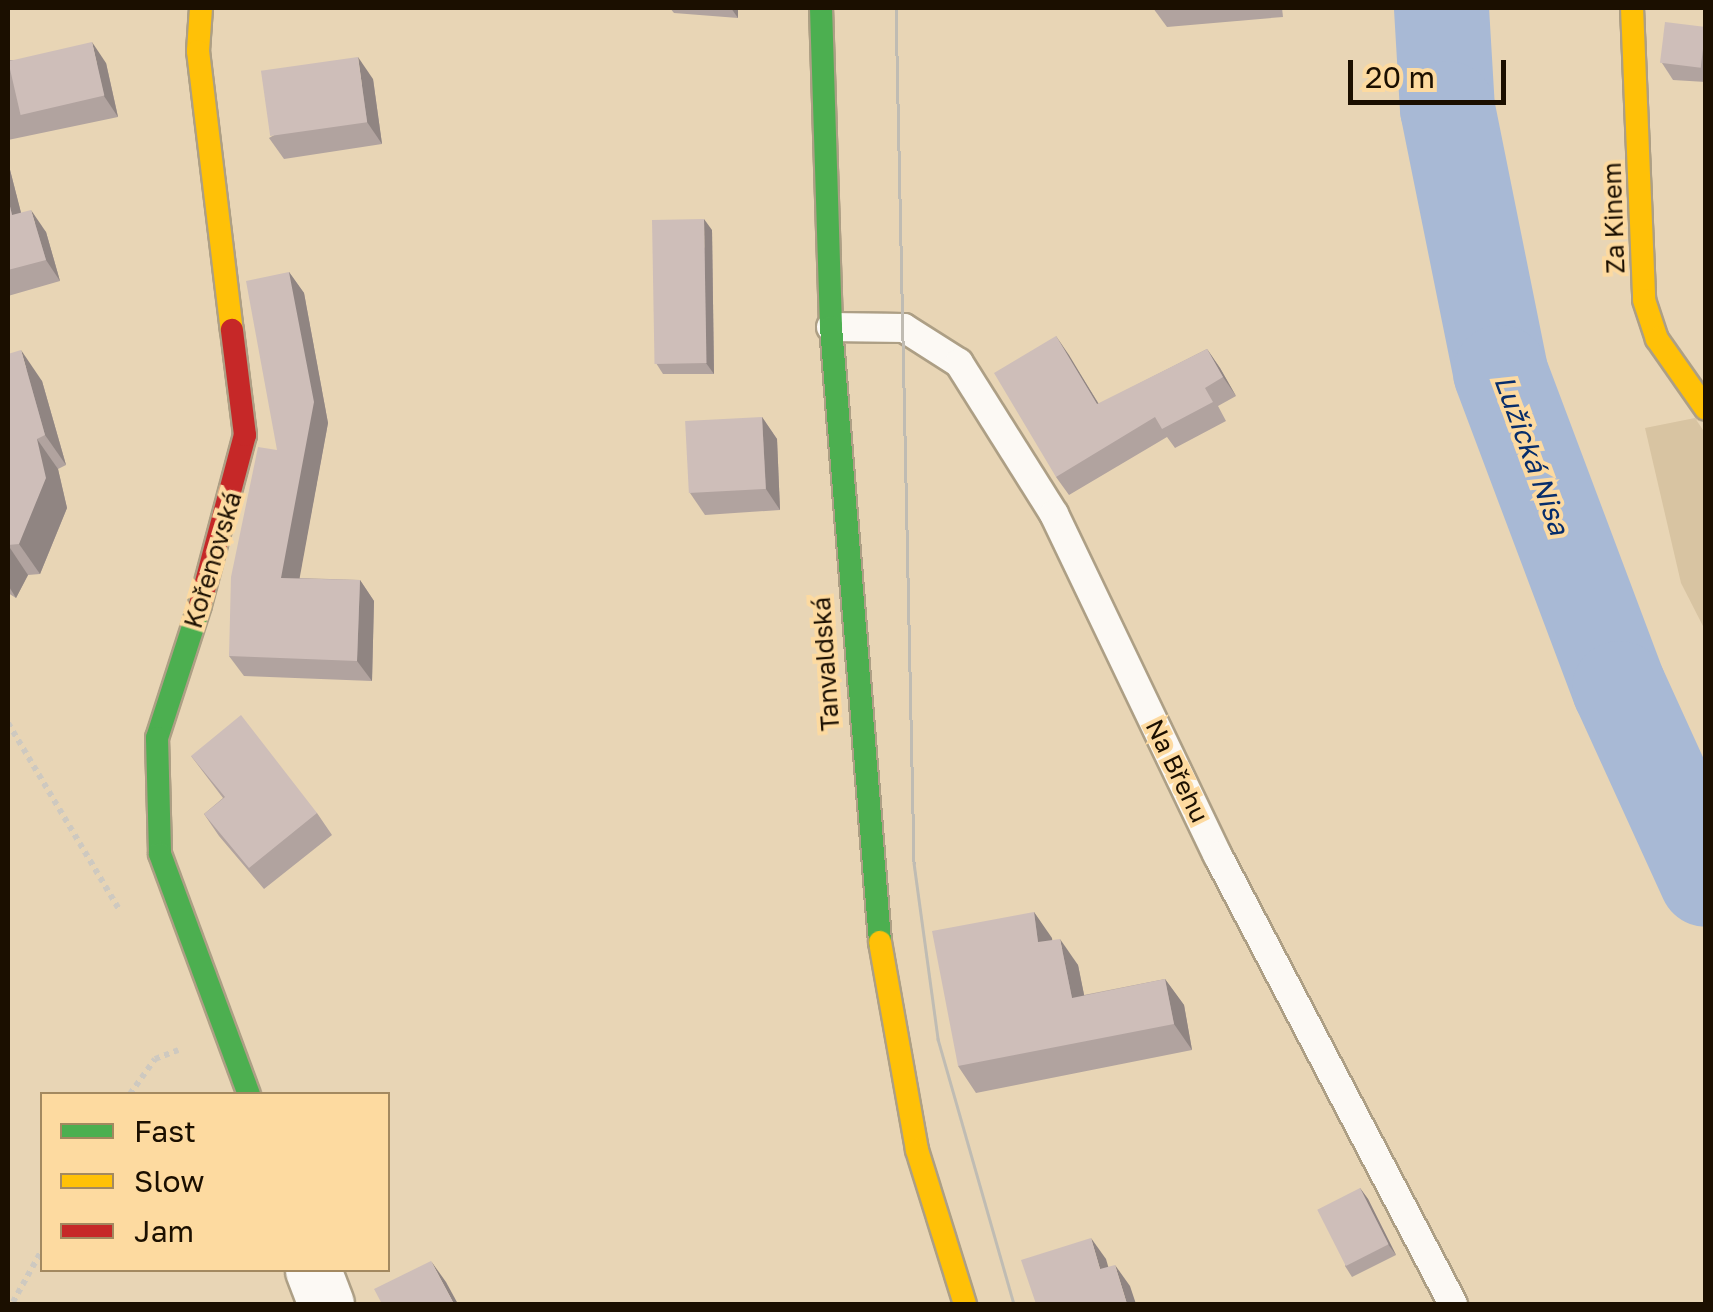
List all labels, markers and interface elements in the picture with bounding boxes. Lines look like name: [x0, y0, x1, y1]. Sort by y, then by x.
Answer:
scale bar: [1353, 40, 1510, 102]
text: 20 m: [1365, 59, 1435, 95]
street label: Za Kinem: [1597, 162, 1631, 274]
water label: Lužická Nisa: [1488, 371, 1576, 539]
street label: Kořenovská: [178, 488, 248, 632]
street label: Tanvaldská: [806, 596, 846, 732]
street label: Na Břehu: [1139, 715, 1215, 827]
legend: [40, 1092, 390, 1272]
text: Fast: [134, 1113, 196, 1149]
text: Slow: [134, 1163, 205, 1199]
text: Jam: [134, 1213, 194, 1249]

